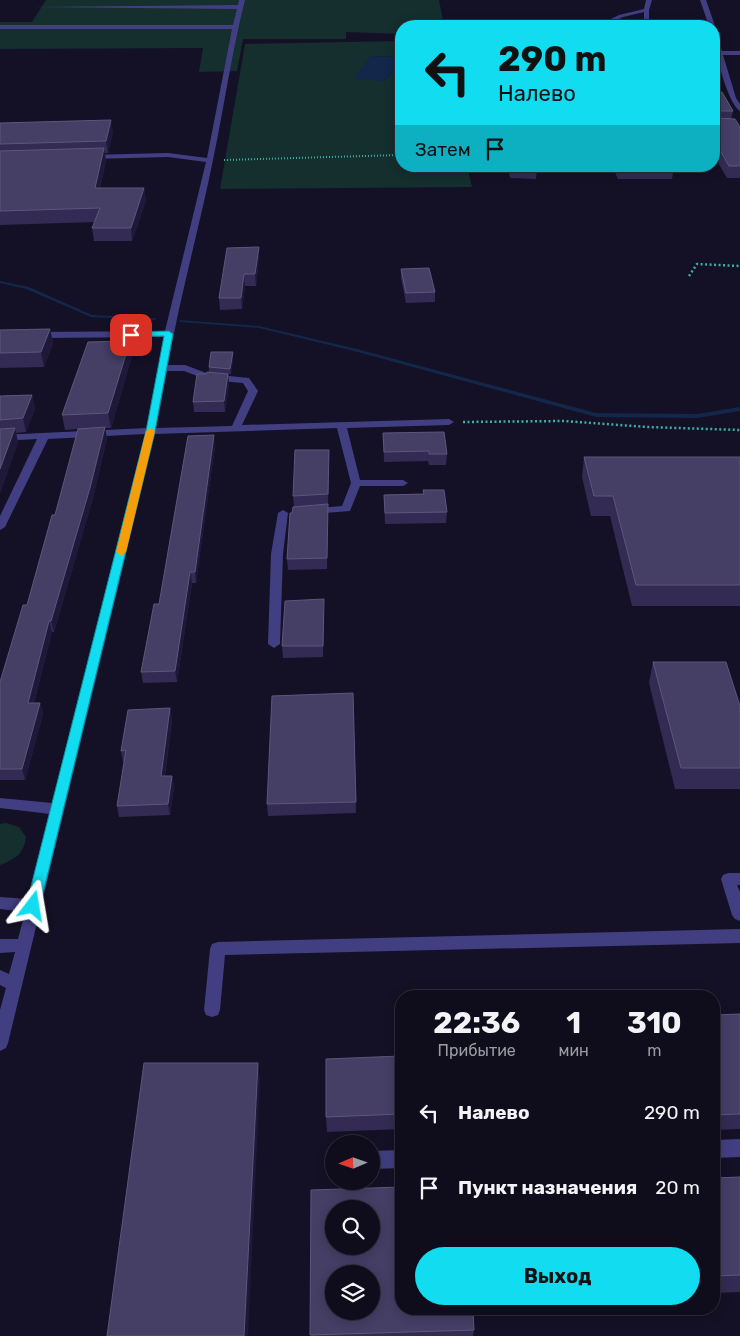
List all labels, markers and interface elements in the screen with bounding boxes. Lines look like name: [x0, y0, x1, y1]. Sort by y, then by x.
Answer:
text: 290 m: [498, 38, 607, 80]
icon: left: [415, 40, 480, 105]
text: Налево: [498, 80, 576, 107]
icon: arrive: [481, 135, 509, 163]
text: Затем: [415, 138, 471, 161]
pin: [110, 314, 152, 356]
icon: arrive: [117, 321, 145, 349]
position arrow: [6, 879, 58, 931]
text: 22:36: [433, 1005, 520, 1041]
text: 1: [566, 1005, 581, 1041]
text: 310: [627, 1005, 682, 1041]
text: Прибытие: [438, 1041, 516, 1060]
text: мин: [558, 1041, 589, 1060]
text: m: [647, 1041, 662, 1060]
icon: left: [415, 1099, 443, 1127]
text: Налево: [458, 1101, 530, 1124]
text: 290 m: [644, 1101, 700, 1124]
north arrow: [325, 1135, 380, 1190]
map controls: [325, 1135, 380, 1320]
icon: arrive: [415, 1174, 443, 1202]
text: Пункт назначения: [458, 1176, 637, 1199]
text: 20 m: [655, 1176, 700, 1199]
button: search: [325, 1200, 380, 1255]
button: Выход: [415, 1247, 700, 1305]
button: layers: [325, 1265, 380, 1320]

